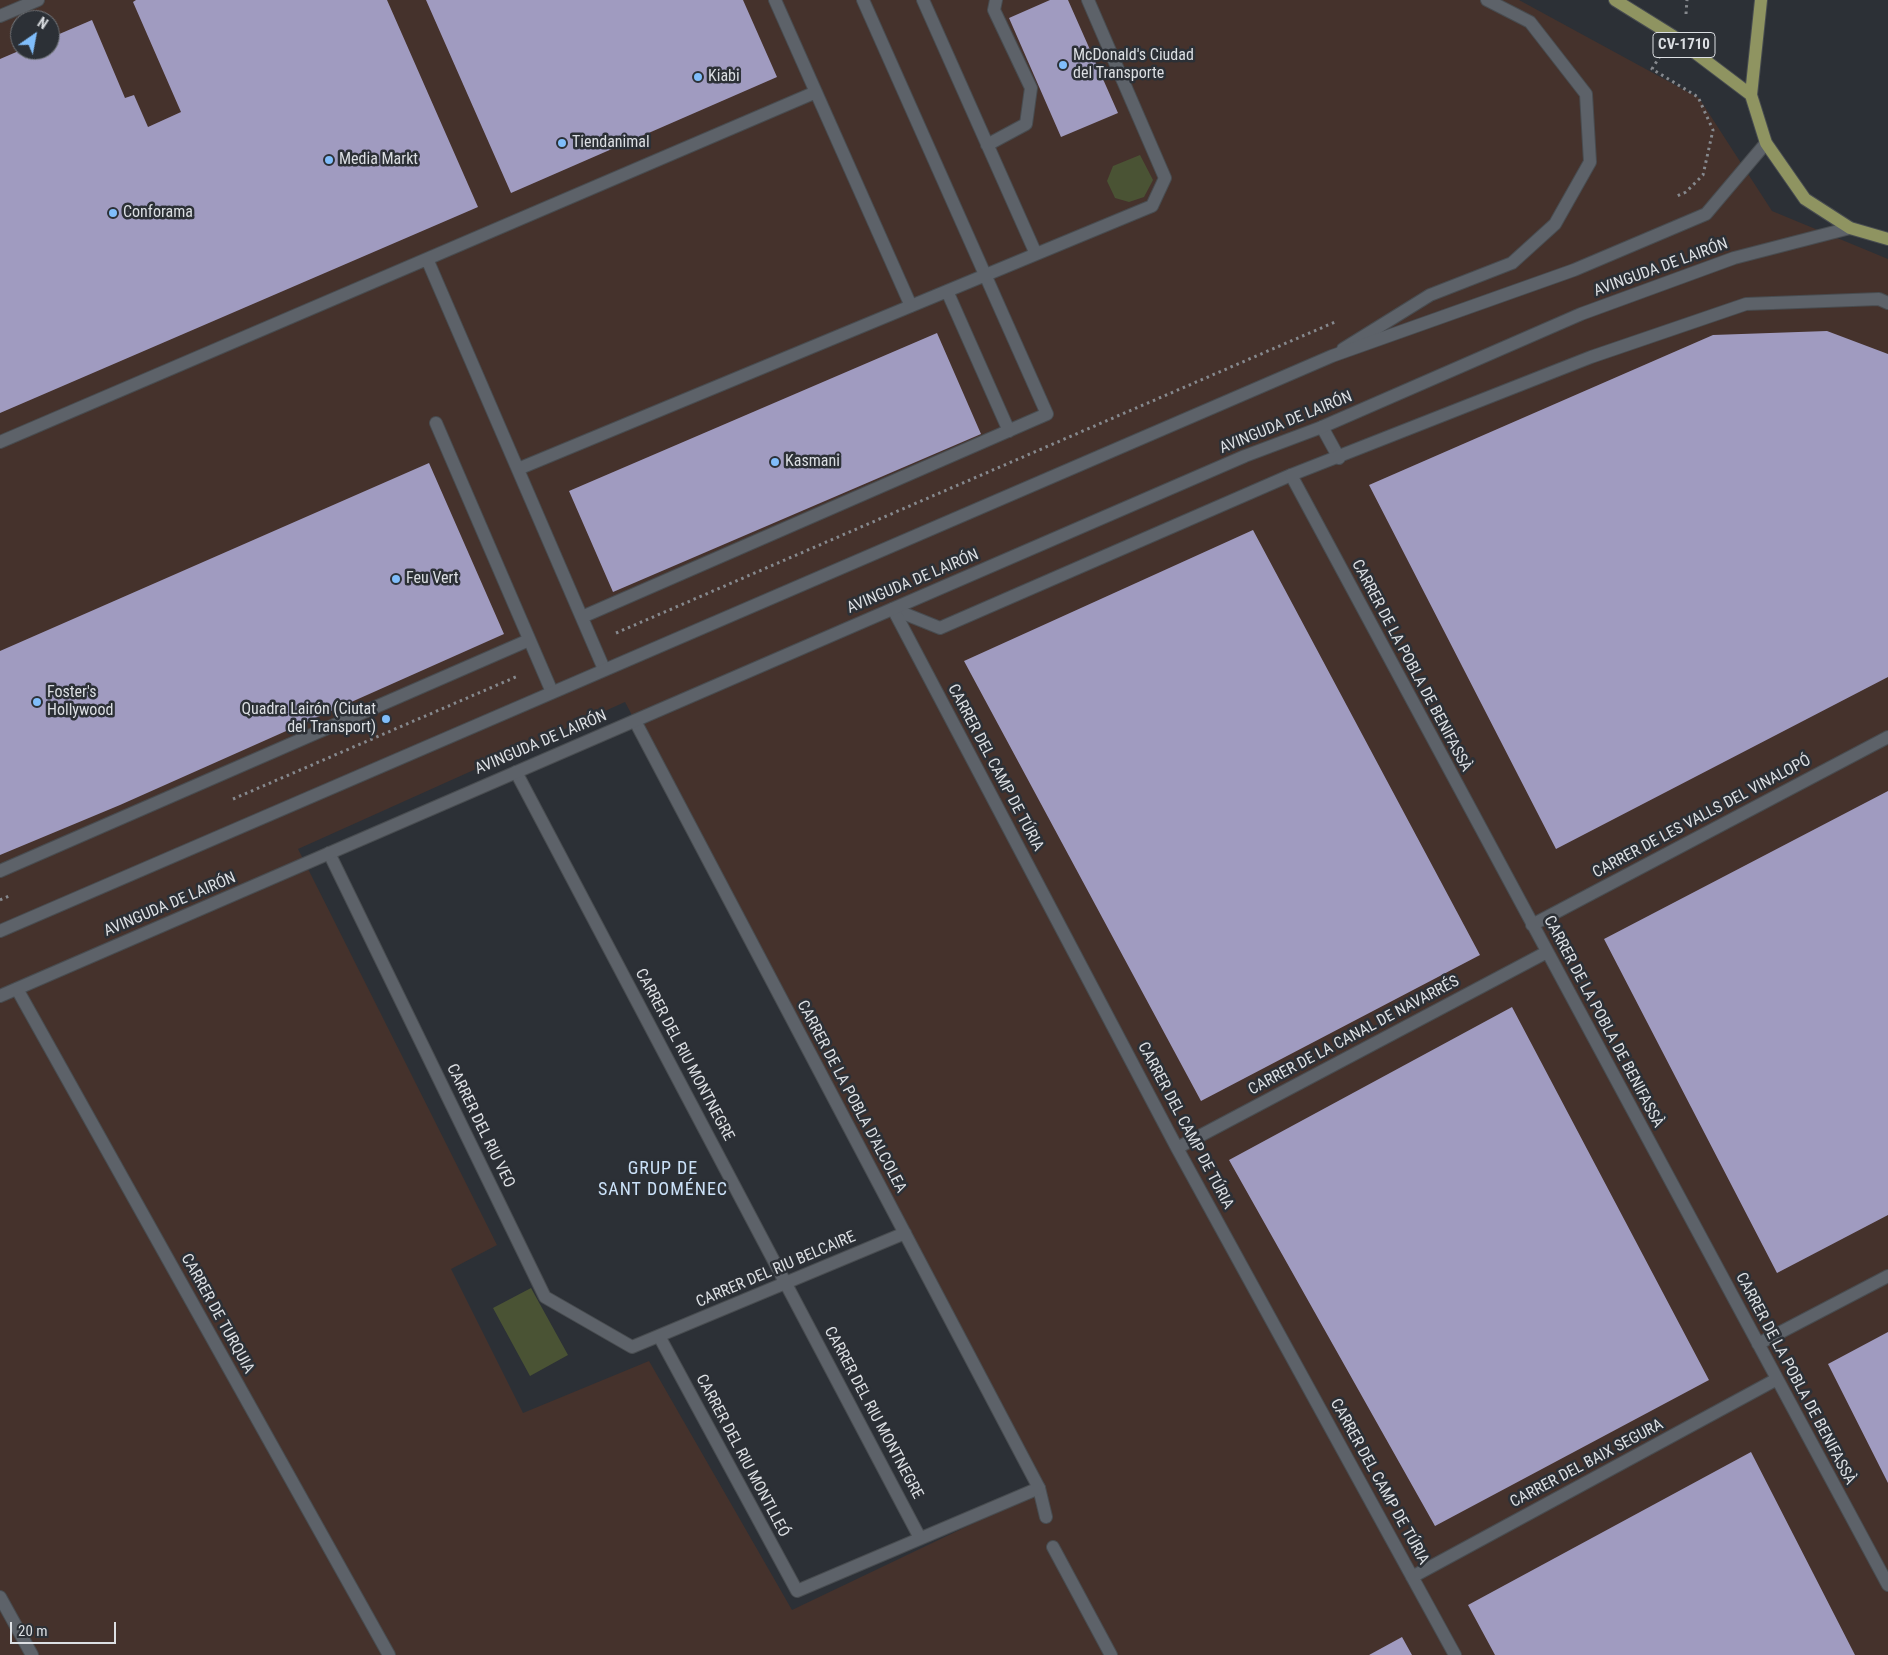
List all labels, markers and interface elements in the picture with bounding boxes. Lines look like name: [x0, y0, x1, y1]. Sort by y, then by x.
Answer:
north arrow: [10, 10, 60, 60]
text: N: [35, 14, 51, 32]
road number: CV-1710: [1653, 32, 1715, 58]
place label: McDonald's Ciudad del Transporte: [1073, 46, 1194, 84]
marker: McDonald's Ciudad del Transporte: [1057, 59, 1069, 71]
place label: Kiabi: [708, 67, 740, 87]
marker: Kiabi: [692, 71, 704, 83]
place label: Tiendanimal: [572, 133, 650, 153]
marker: Tiendanimal: [556, 137, 568, 149]
place label: Media Markt: [339, 150, 418, 170]
marker: Media Markt: [323, 154, 335, 166]
place label: Conforama: [123, 203, 193, 223]
marker: Conforama: [107, 207, 119, 219]
street label: AVINGUDA DE LAIRÓN: [1591, 235, 1731, 301]
street label: AVINGUDA DE LAIRÓN: [1217, 388, 1355, 458]
place label: Kasmani: [785, 452, 840, 472]
marker: Kasmani: [769, 456, 781, 468]
street label: AVINGUDA DE LAIRÓN: [844, 546, 982, 618]
street label: CARRER DE LA POBLA DE BENIFASSÀ: [1347, 557, 1475, 775]
place label: Feu Vert: [406, 569, 459, 589]
marker: Feu Vert: [390, 573, 402, 585]
street label: CARRER DEL CAMP DE TÚRIA: [943, 681, 1047, 855]
place label: Foster's Hollywood: [47, 683, 113, 721]
marker: Foster's Hollywood: [31, 696, 43, 708]
place label: Quadra Lairón (Ciutat del Transport): [241, 700, 376, 738]
street label: AVINGUDA DE LAIRÓN: [472, 707, 610, 779]
marker: Quadra Lairón (Ciutat del Transport): [380, 713, 392, 725]
street label: CARRER DE LES VALLS DEL VINALOPÓ: [1590, 751, 1814, 883]
street label: AVINGUDA DE LAIRÓN: [101, 869, 239, 941]
street label: CARRER DE LA POBLA DE BENIFASSÀ: [1539, 913, 1667, 1131]
street label: CARRER DEL RIU MONTNEGRE: [630, 966, 738, 1144]
street label: CARRER DE LA CANAL DE NAVARRÉS: [1245, 972, 1463, 1100]
street label: CARRER DE LA POBLA D'ALCOLEA: [792, 997, 910, 1197]
street label: CARRER DEL CAMP DE TÚRIA: [1133, 1039, 1237, 1213]
street label: CARRER DEL RIU VEO: [442, 1061, 518, 1191]
district label: GRUP DE SANT DOMÉNEC: [596, 1158, 730, 1200]
street label: CARRER DEL RIU BELCAIRE: [693, 1228, 859, 1312]
street label: CARRER DE TURQUIA: [176, 1251, 258, 1377]
street label: CARRER DE LA POBLA DE BENIFASSÀ: [1731, 1270, 1859, 1488]
street label: CARRER DEL RIU MONTNEGRE: [819, 1324, 927, 1502]
street label: CARRER DEL RIU MONTLLEÓ: [691, 1371, 793, 1541]
street label: CARRER DEL CAMP DE TÚRIA: [1325, 1396, 1433, 1568]
street label: CARRER DEL BAIX SEGURA: [1507, 1415, 1667, 1513]
scale bar: [12, 1612, 119, 1644]
text: 20 m: [18, 1622, 48, 1640]

